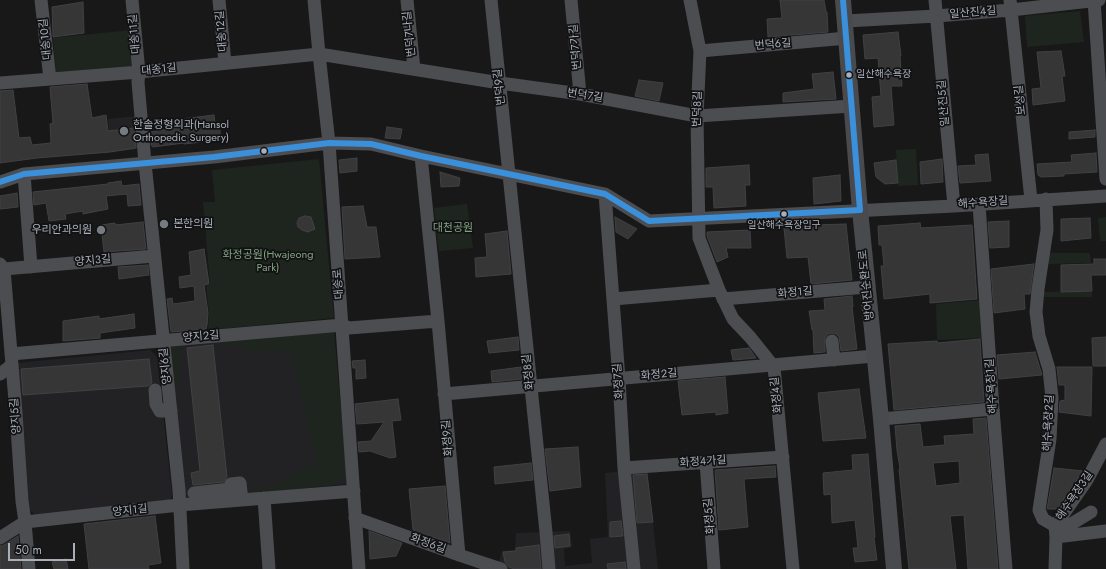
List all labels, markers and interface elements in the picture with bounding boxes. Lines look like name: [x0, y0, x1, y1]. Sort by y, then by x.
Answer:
street label: 일산진4길: [949, 4, 997, 22]
street label: 대송12길: [214, 10, 230, 52]
street label: 번덕7나길: [401, 10, 419, 58]
street label: 대송11길: [127, 13, 143, 55]
street label: 대송10길: [37, 17, 55, 61]
street label: 번덕7가길: [567, 23, 585, 71]
street label: 번덕6길: [754, 37, 792, 53]
street label: 대송1길: [141, 62, 177, 78]
street label: 번덕9길: [492, 68, 508, 106]
place label: 일산해수욕장: [856, 69, 911, 81]
marker: 일산해수욕장: [844, 70, 854, 80]
street label: 일산진5길: [935, 79, 953, 127]
street label: 보성길: [1013, 84, 1029, 116]
street label: 번덕7길: [566, 87, 604, 105]
street label: 번덕8길: [691, 91, 705, 127]
place label: 한솔정형외과(Hansol Orthopedic Surgery): [133, 118, 229, 144]
marker: 한솔정형외과(Hansol Orthopedic Surgery): [118, 125, 130, 137]
unlabelled marker: [259, 146, 269, 156]
street label: 해수욕장길: [957, 195, 1009, 211]
marker: 일산해수욕장입구: [779, 209, 789, 219]
place label: 본한의원: [173, 217, 213, 231]
marker: 본한의원: [158, 218, 170, 230]
place label: 일산해수욕장입구: [747, 220, 821, 232]
park label: 대천공원: [433, 221, 473, 235]
place label: 우리안과의원: [31, 223, 92, 237]
marker: 우리안과의원: [95, 224, 107, 236]
park label: 화정공원(Hwajeong Park): [223, 248, 313, 274]
street label: 방어진순환도로: [857, 249, 877, 321]
street label: 양지3길: [74, 253, 112, 269]
street label: 대송로: [331, 268, 347, 300]
street label: 화정1길: [777, 285, 813, 301]
street label: 양지2길: [182, 329, 220, 345]
street label: 양지6길: [158, 347, 174, 385]
street label: 화정8길: [521, 353, 537, 391]
street label: 해수욕장1길: [983, 358, 1001, 414]
street label: 화정7길: [611, 363, 627, 399]
street label: 화정2길: [640, 367, 678, 383]
street label: 화정4길: [769, 376, 785, 414]
street label: 해수욕장2길: [1041, 394, 1057, 452]
street label: 양지5길: [8, 397, 24, 435]
street label: 화정9길: [440, 419, 456, 457]
street label: 화정4가길: [679, 454, 727, 470]
street label: 해수욕장3길: [1054, 469, 1096, 523]
street label: 화정5길: [702, 497, 718, 535]
street label: 양지1길: [112, 503, 148, 519]
street label: 화정6길: [409, 532, 447, 556]
scale bar: [10, 535, 77, 561]
text: 50 m: [15, 541, 42, 559]

